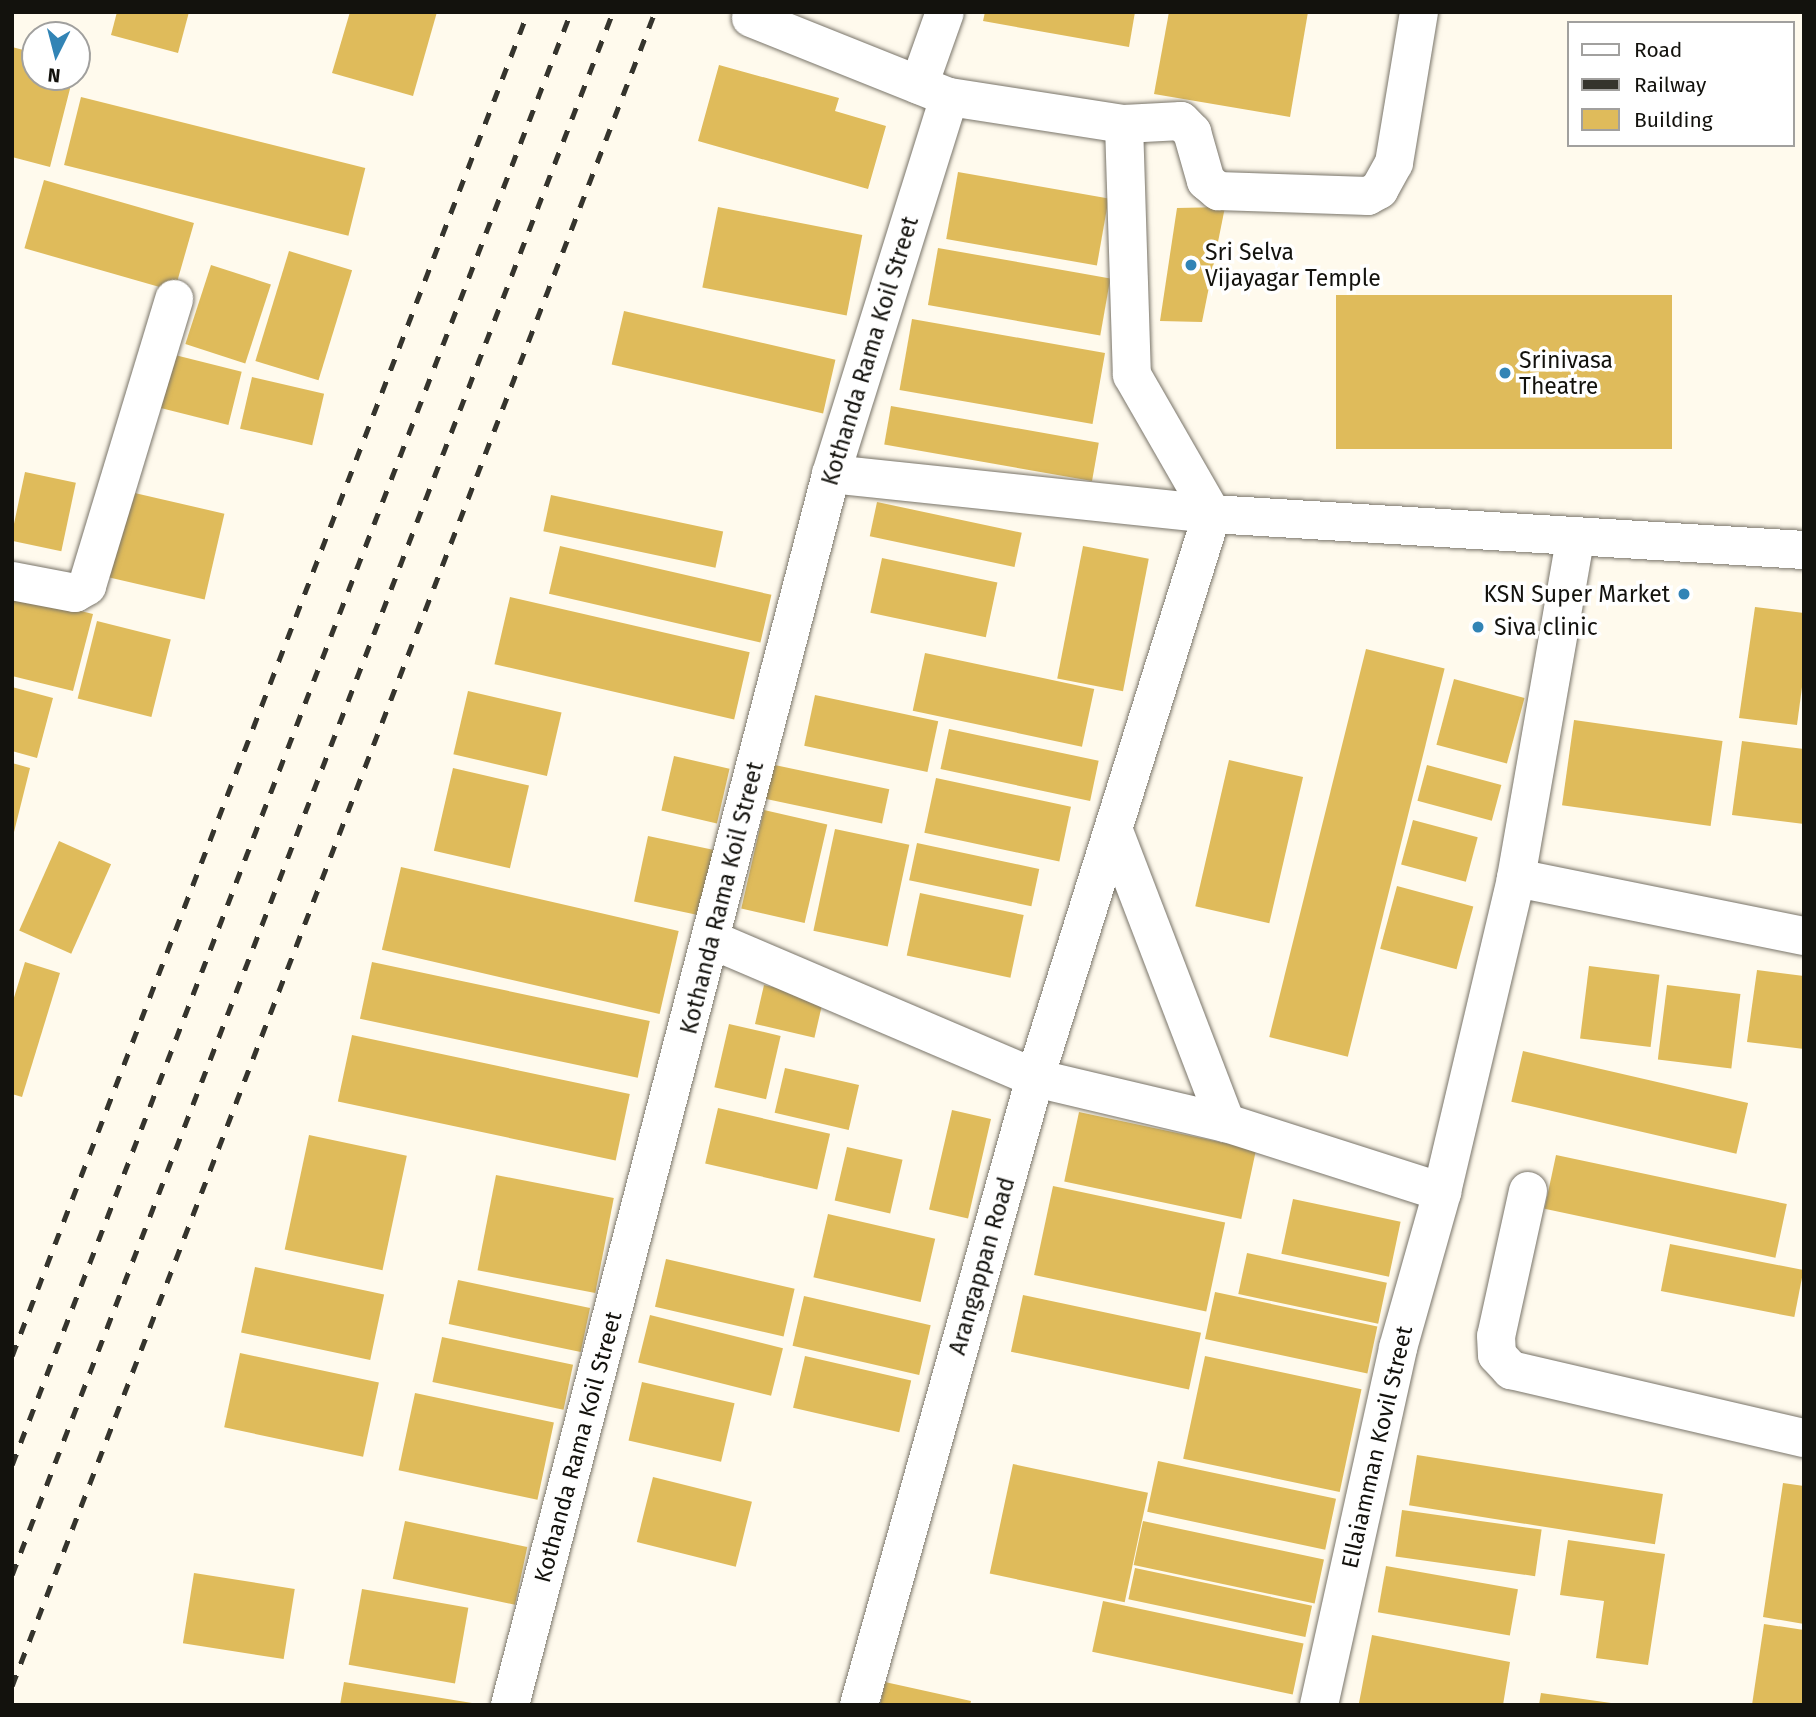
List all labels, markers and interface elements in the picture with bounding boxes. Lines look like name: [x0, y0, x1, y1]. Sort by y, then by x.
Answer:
north arrow: [21, 21, 91, 91]
legend: [1568, 21, 1795, 147]
text: Road: [1634, 37, 1682, 63]
text: N: [46, 63, 61, 87]
text: Railway: [1634, 72, 1706, 98]
text: Building: [1634, 107, 1713, 133]
street label: Kothanda Rama Koil Street: [816, 213, 924, 489]
place label: Sri Selva Vijayagar Temple: [1205, 238, 1381, 292]
marker: Sri Selva Vijayagar Temple: [1183, 257, 1199, 273]
place label: Srinivasa Theatre: [1519, 346, 1613, 400]
marker: Srinivasa Theatre: [1497, 365, 1513, 381]
place label: KSN Super Market: [1484, 580, 1670, 608]
marker: KSN Super Market: [1676, 586, 1692, 602]
place label: Siva clinic: [1494, 613, 1598, 641]
marker: Siva clinic: [1468, 617, 1488, 637]
street label: Kothanda Rama Koil Street: [675, 759, 769, 1037]
street label: Arangappan Road: [943, 1174, 1021, 1358]
street label: Kothanda Rama Koil Street: [528, 1308, 628, 1586]
street label: Ellaiamman Kovil Street: [1336, 1323, 1418, 1571]

